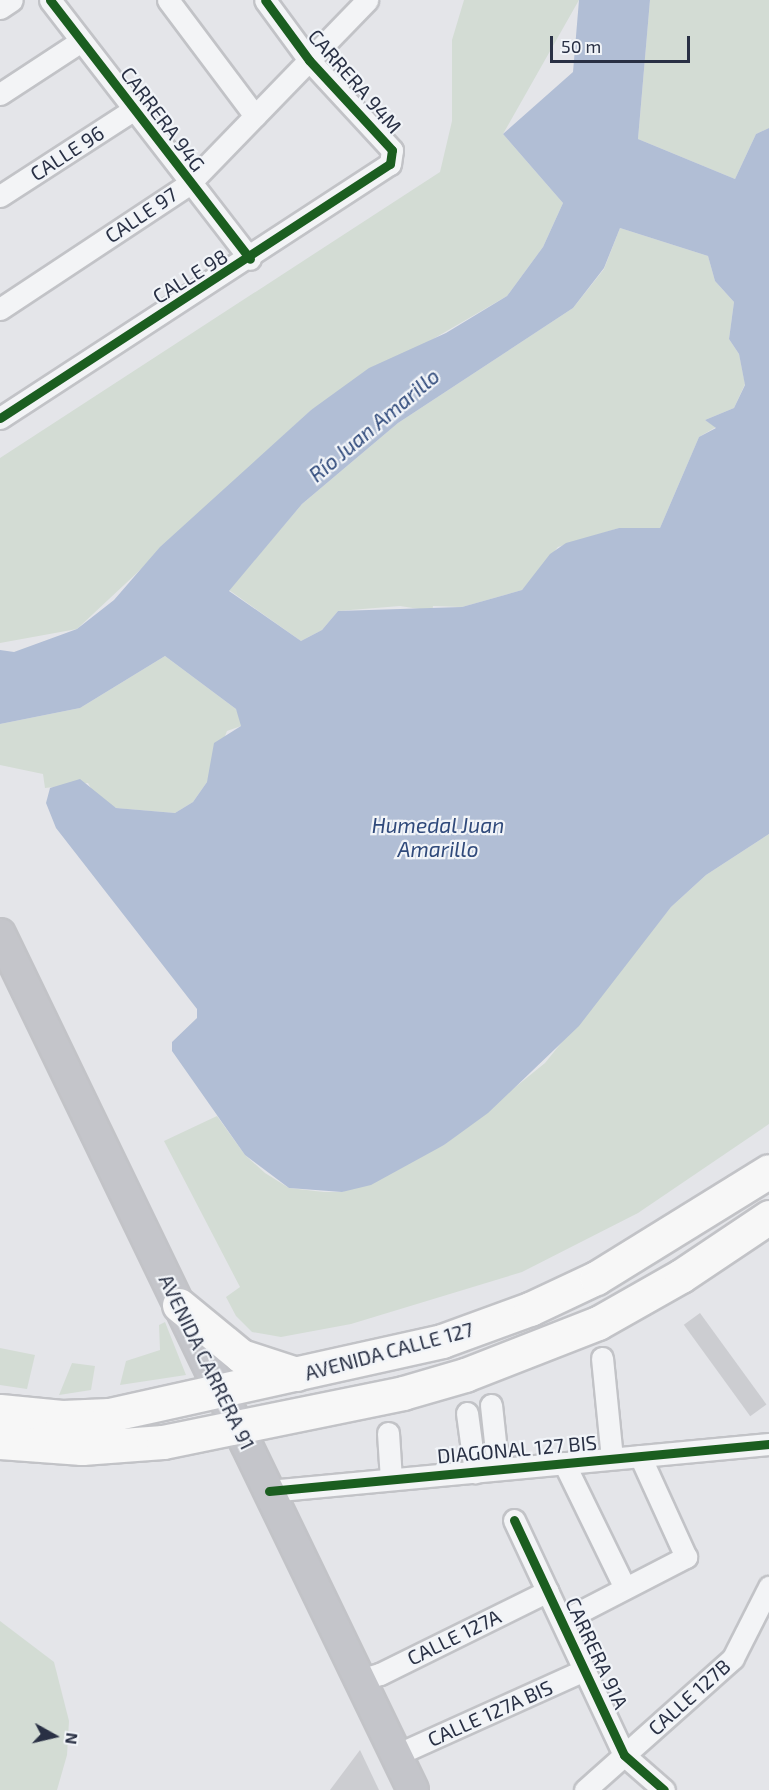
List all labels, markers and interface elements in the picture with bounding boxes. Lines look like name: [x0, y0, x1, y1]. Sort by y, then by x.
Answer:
street label: CARRERA 94M: [303, 24, 407, 138]
scale bar: [553, 24, 692, 62]
text: 50 m: [561, 35, 601, 57]
street label: CARRERA 94G: [116, 62, 210, 176]
street label: CALLE 96: [26, 120, 108, 186]
street label: CALLE 97: [100, 182, 182, 248]
street label: CALLE 98: [148, 244, 232, 308]
water label: Río Juan Amarillo: [303, 363, 445, 487]
water label: Humedal Juan Amarillo: [371, 812, 505, 862]
street label: AVENIDA CARRERA 91: [154, 1270, 260, 1454]
street label: AVENIDA CALLE 127: [302, 1317, 476, 1385]
street label: DIAGONAL 127 BIS: [436, 1430, 598, 1468]
street label: CARRERA 91A: [561, 1593, 633, 1713]
street label: CALLE 127A: [403, 1604, 505, 1670]
street label: CALLE 127B: [643, 1654, 735, 1740]
street label: CALLE 127A BIS: [424, 1675, 556, 1751]
north arrow: [24, 1706, 84, 1766]
text: N: [62, 1732, 83, 1746]

